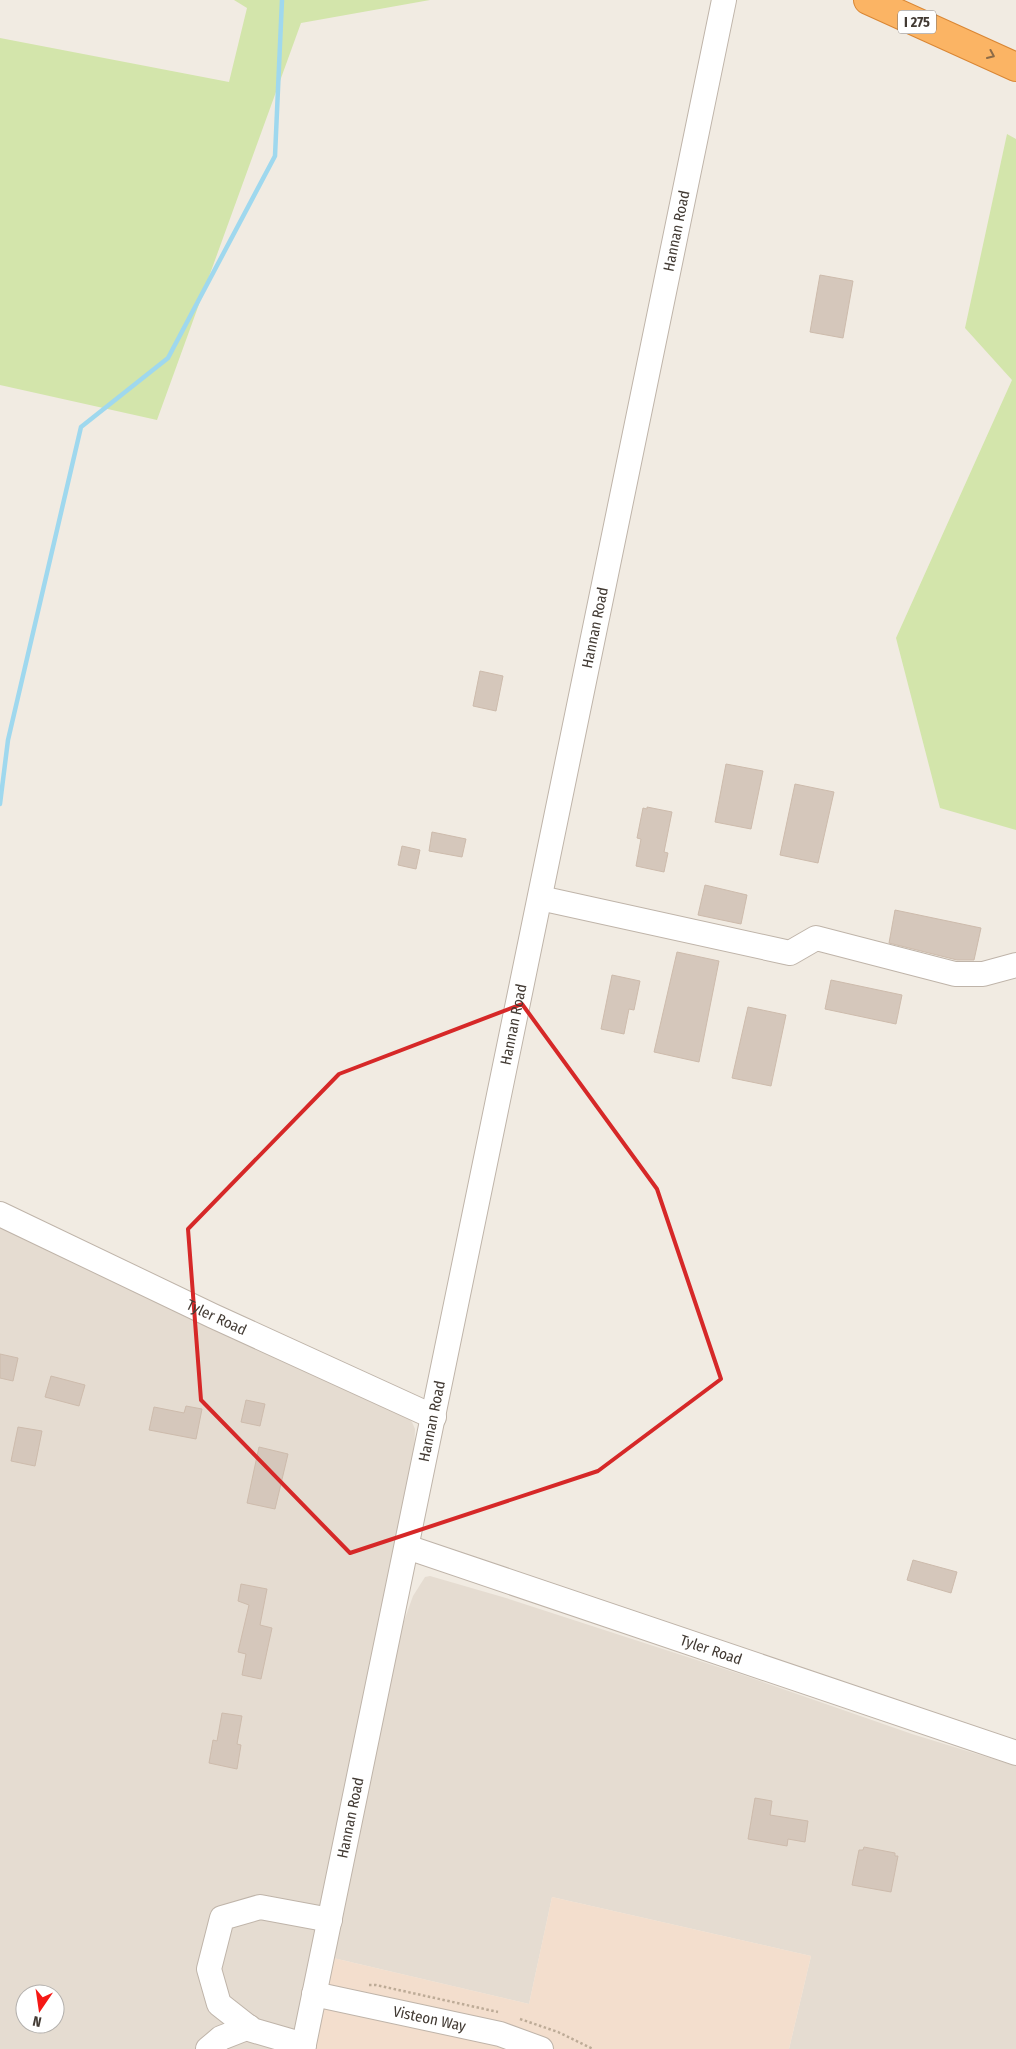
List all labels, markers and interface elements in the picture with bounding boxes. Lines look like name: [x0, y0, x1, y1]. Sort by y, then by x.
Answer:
road number: I 275: [898, 11, 936, 34]
one-way arrow: [986, 49, 995, 60]
street label: Hannan Road: [659, 189, 694, 273]
street label: Hannan Road: [578, 586, 612, 670]
street label: Hannan Road: [496, 982, 531, 1066]
street label: Tyler Road: [184, 1296, 249, 1339]
street label: Hannan Road: [415, 1379, 449, 1463]
street label: Tyler Road: [678, 1631, 744, 1669]
street label: Hannan Road: [333, 1776, 368, 1860]
north arrow: [15, 1984, 65, 2034]
street label: Visteon Way: [391, 2002, 468, 2035]
text: N: [31, 2012, 43, 2030]

